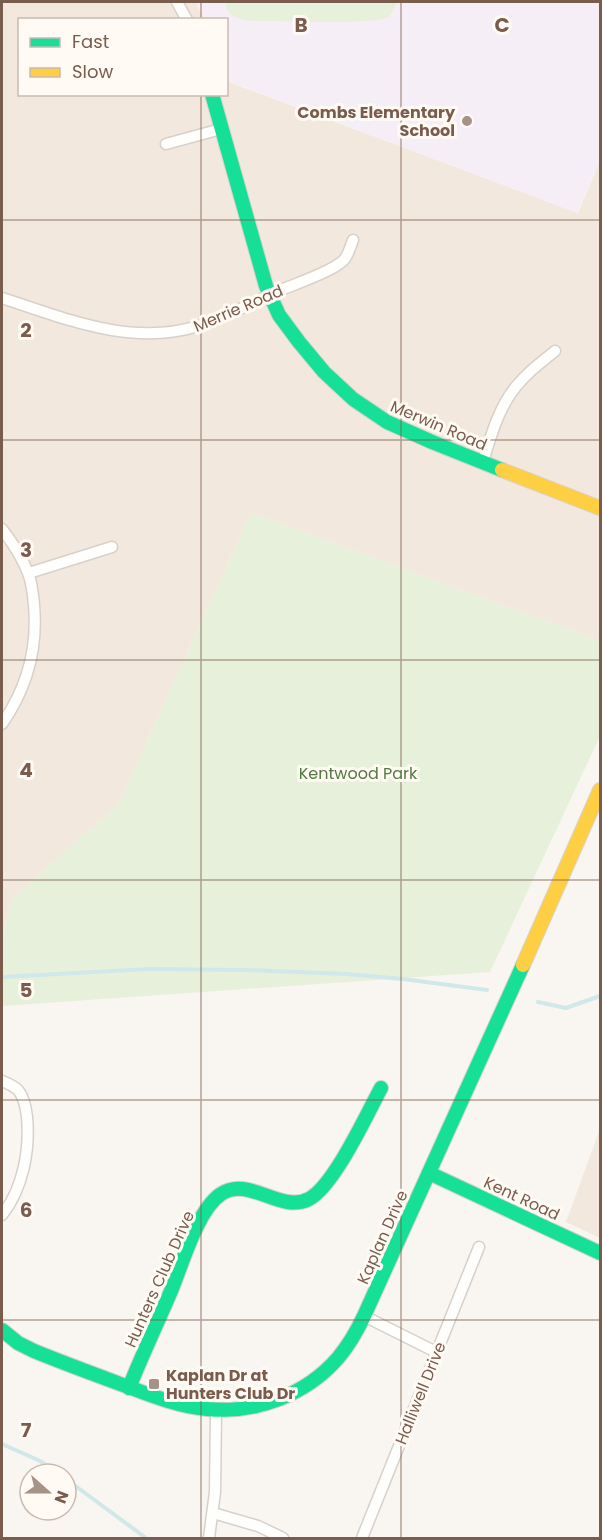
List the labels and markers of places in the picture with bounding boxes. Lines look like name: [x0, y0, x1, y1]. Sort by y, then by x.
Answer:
place label: Combs Elementary School: [297, 101, 456, 142]
marker: Combs Elementary School: [460, 114, 474, 128]
place label: Kaplan Dr at Hunters Club Dr: [166, 1364, 295, 1405]
marker: Kaplan Dr at Hunters Club Dr: [147, 1377, 161, 1391]

